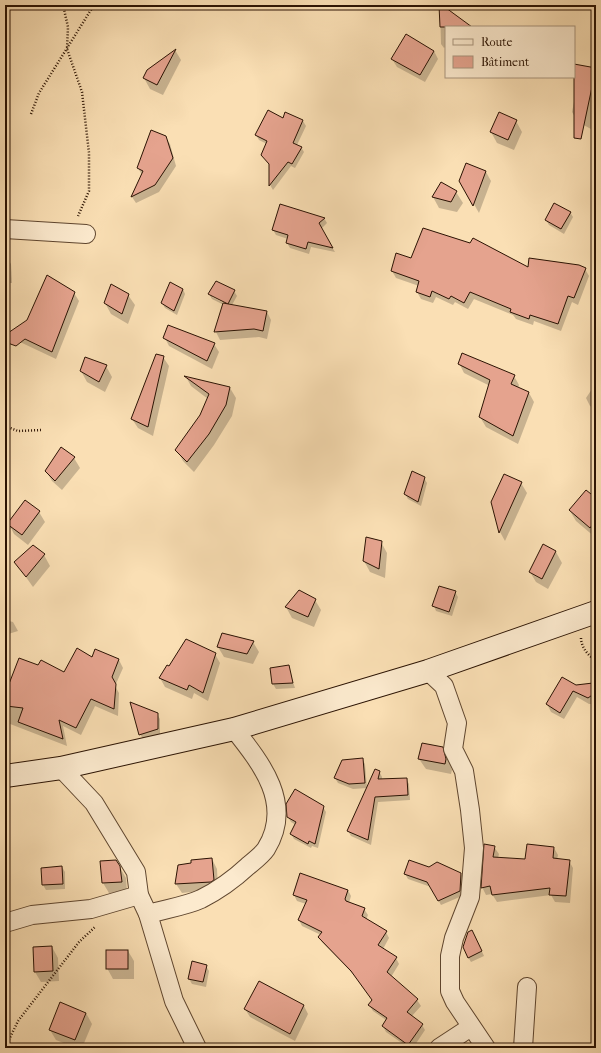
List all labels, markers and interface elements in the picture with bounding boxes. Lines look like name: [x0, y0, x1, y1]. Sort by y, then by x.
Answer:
legend: [445, 26, 575, 78]
text: Route: [481, 35, 513, 49]
text: Bâtiment: [481, 55, 530, 69]

